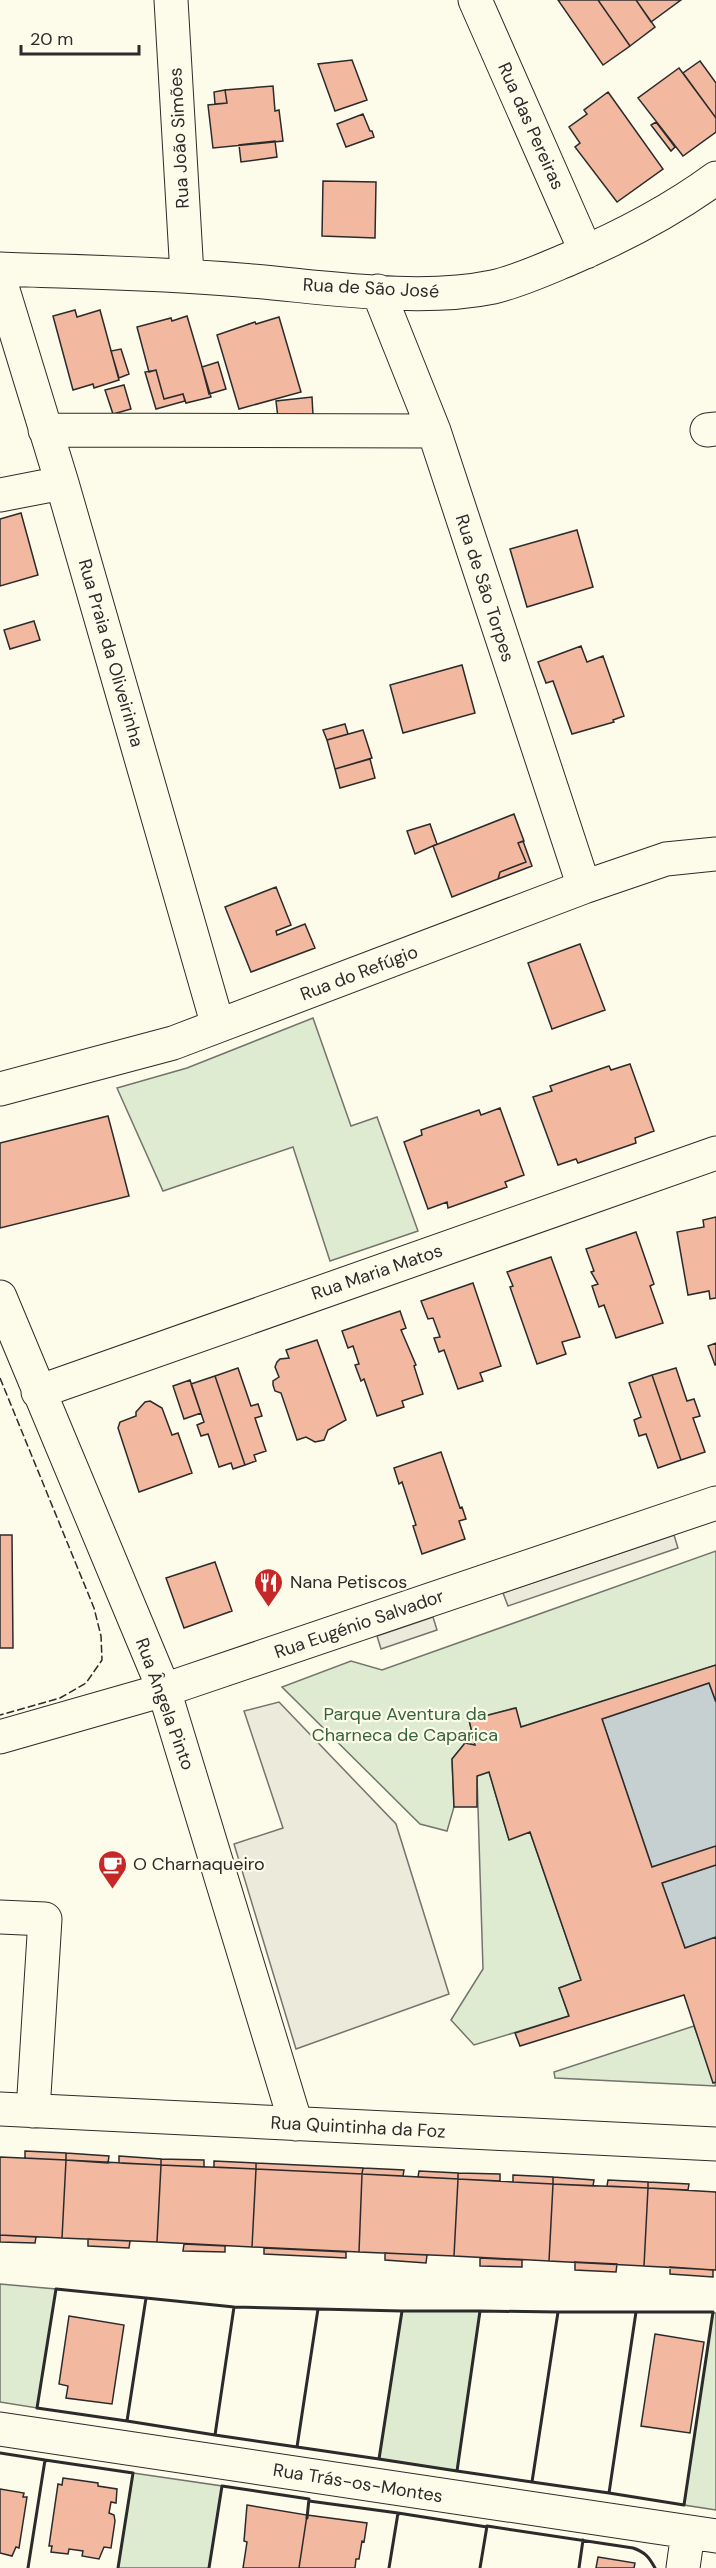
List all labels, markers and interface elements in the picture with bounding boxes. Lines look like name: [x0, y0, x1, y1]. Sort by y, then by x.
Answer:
scale bar: [21, 18, 140, 56]
text: 20 m: [30, 27, 73, 51]
street label: Rua das Pereiras: [492, 59, 570, 193]
street label: Rua João Simões: [163, 67, 195, 209]
street label: Rua de São José: [302, 272, 440, 304]
street label: Rua de São Torpes: [450, 511, 520, 665]
street label: Rua Praia da Oliveirinha: [73, 556, 149, 750]
street label: Rua do Refúgio: [297, 940, 421, 1006]
street label: Rua Maria Matos: [308, 1238, 446, 1306]
restaurant icon: Nana Petiscos: [253, 1566, 285, 1608]
place label: Nana Petiscos: [290, 1570, 407, 1594]
street label: Rua Eugénio Salvador: [271, 1584, 447, 1664]
street label: Rua Ângela Pinto: [130, 1635, 200, 1773]
park label: Parque Aventura da Charneca de Caparica: [312, 1702, 498, 1747]
cafe icon: O Charnaqueiro: [96, 1848, 128, 1890]
place label: O Charnaqueiro: [133, 1852, 265, 1876]
street label: Rua Quintinha da Foz: [270, 2110, 446, 2144]
street label: Rua Trás-os-Montes: [271, 2458, 445, 2508]

